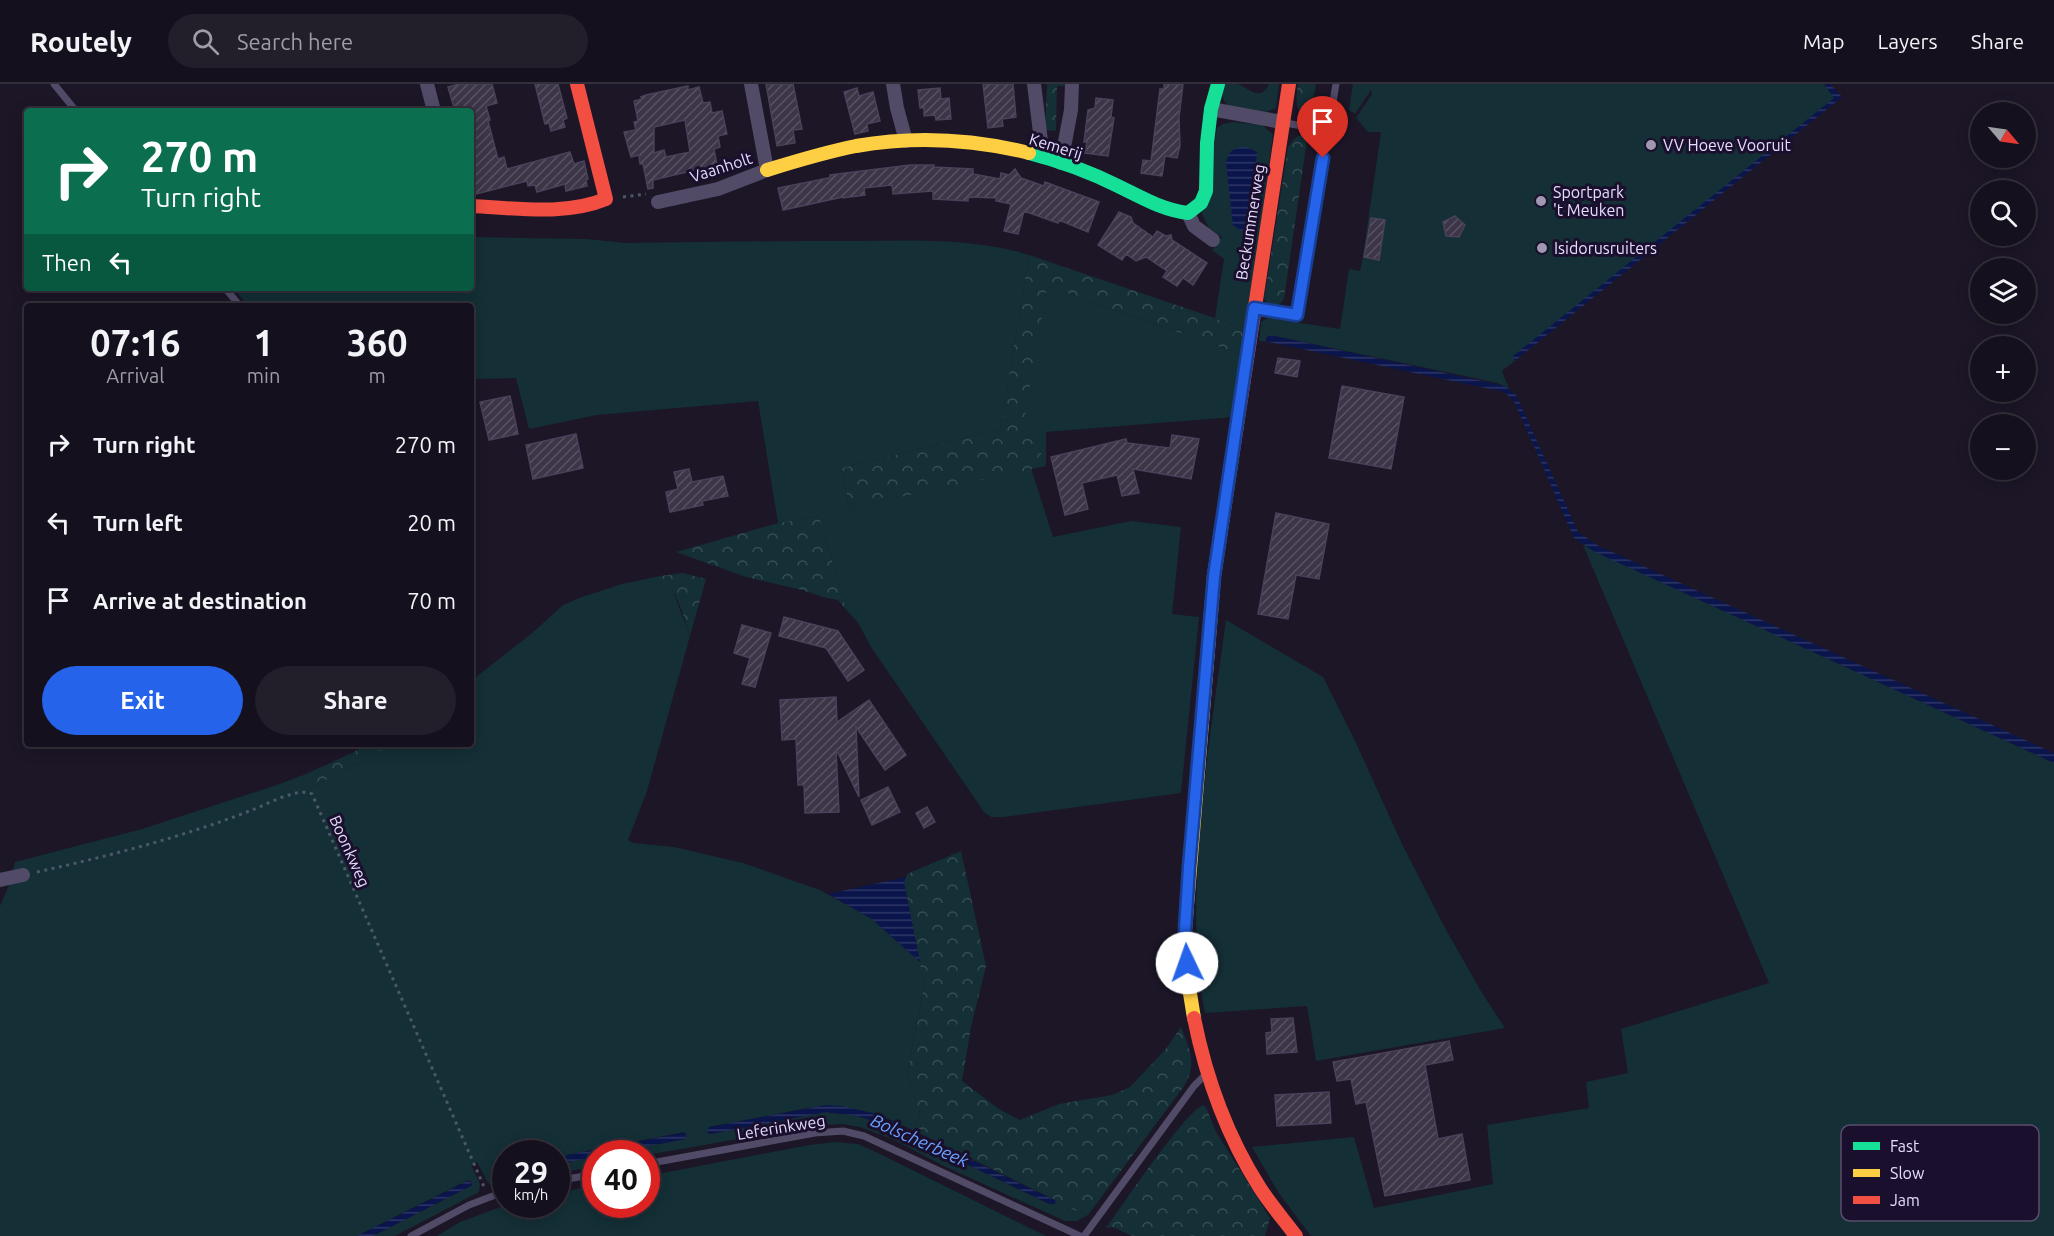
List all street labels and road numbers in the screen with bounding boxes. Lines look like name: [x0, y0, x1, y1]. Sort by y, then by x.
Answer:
street label: Kemerij: [1027, 129, 1085, 163]
street label: Vaanholt: [688, 148, 755, 186]
street label: Beckummerweg: [1232, 163, 1268, 281]
street label: Boonkweg: [326, 812, 374, 890]
street label: Leferinkweg: [735, 1111, 827, 1143]

